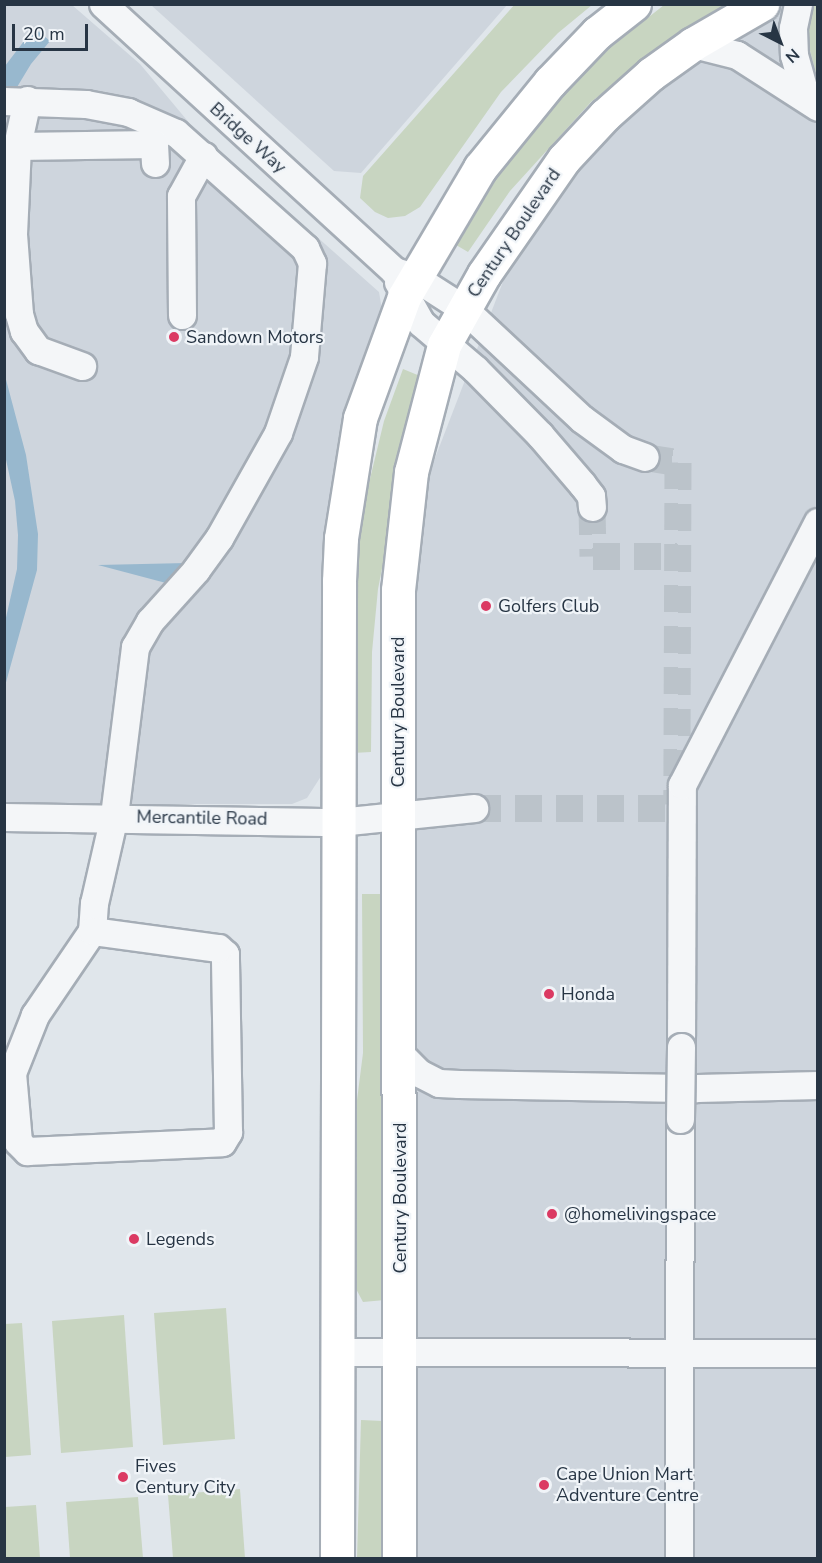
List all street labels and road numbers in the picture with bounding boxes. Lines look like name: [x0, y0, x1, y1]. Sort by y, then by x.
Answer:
street label: Bridge Way: [205, 98, 291, 178]
street label: Century Boulevard: [463, 164, 565, 302]
street label: Century Boulevard: [387, 637, 409, 787]
street label: Mercantile Road: [136, 806, 268, 830]
street label: Century Boulevard: [389, 1123, 411, 1273]

